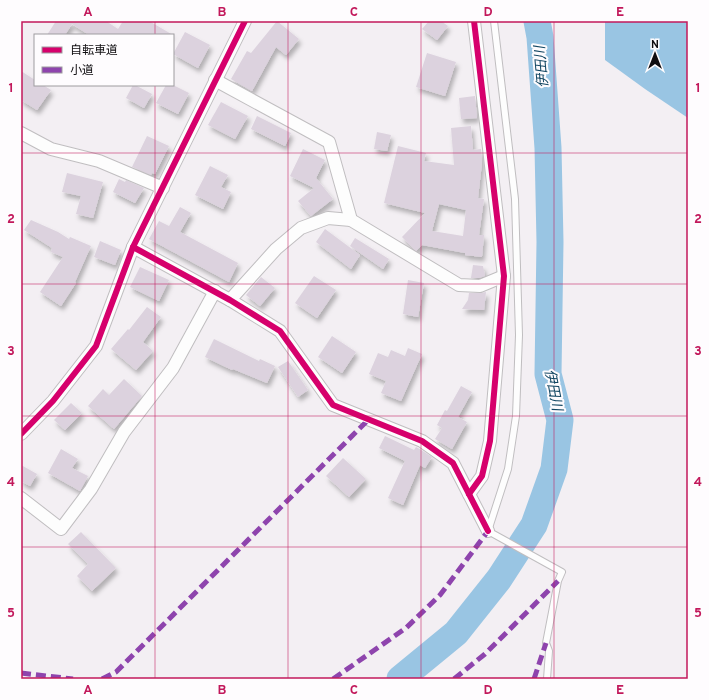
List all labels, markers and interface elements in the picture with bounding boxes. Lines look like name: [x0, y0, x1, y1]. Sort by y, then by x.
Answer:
text: A: [83, 5, 93, 21]
text: B: [218, 5, 227, 21]
text: C: [350, 5, 358, 21]
text: D: [483, 5, 493, 21]
text: E: [616, 5, 624, 21]
legend: [34, 34, 174, 86]
north arrow: [635, 34, 675, 74]
text: N: [651, 38, 659, 52]
text: 自転車道: [70, 43, 118, 59]
water label: 伊田川: [532, 43, 553, 89]
text: 小道: [70, 63, 94, 79]
text: 1: [8, 81, 14, 97]
text: 1: [695, 81, 701, 97]
text: 2: [7, 212, 15, 228]
text: 2: [694, 212, 702, 228]
text: 3: [7, 344, 15, 360]
text: 3: [694, 344, 702, 360]
water label: 伊田川: [540, 368, 565, 414]
text: 4: [7, 475, 15, 491]
text: 4: [694, 475, 702, 491]
text: 5: [7, 606, 15, 622]
text: 5: [694, 606, 702, 622]
text: A: [83, 683, 93, 699]
text: B: [218, 683, 227, 699]
text: C: [350, 683, 358, 699]
text: D: [483, 683, 493, 699]
text: E: [616, 683, 624, 699]

